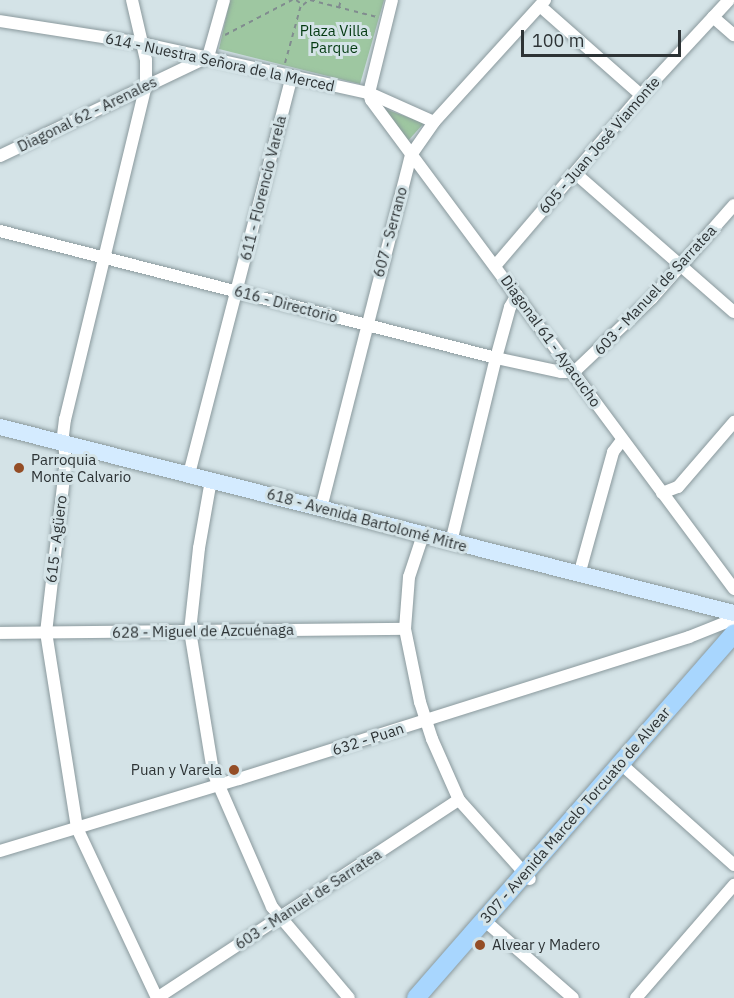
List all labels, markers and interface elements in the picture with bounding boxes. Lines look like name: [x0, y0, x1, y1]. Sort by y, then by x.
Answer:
scale bar: [524, 18, 684, 56]
park label: Plaza Villa Parque: [300, 21, 368, 56]
street label: 614 - Nuestra Señora de la Merced: [104, 29, 336, 95]
text: 100 m: [532, 29, 584, 52]
street label: Diagonal 62 - Arenales: [14, 72, 160, 156]
street label: 605 - Juan José Viamonte: [535, 73, 663, 217]
street label: 611 - Florencio Varela: [236, 114, 290, 262]
street label: 607 - Serrano: [369, 185, 411, 279]
street label: 603 - Manuel de Sarratea: [590, 221, 720, 359]
street label: Diagonal 61 - Ayacucho: [497, 272, 605, 410]
street label: 616 - Directorio: [232, 282, 340, 326]
place label: Parroquia Monte Calvario: [31, 450, 131, 485]
marker: Parroquia Monte Calvario: [12, 461, 26, 475]
street label: 618 - Avenida Bartolomé Mitre: [265, 485, 469, 555]
street label: 615 - Agüero: [42, 494, 70, 584]
street label: 628 - Miguel de Azcuénaga: [112, 620, 294, 642]
street label: 307 - Avenida Marcelo Torcuato de Alvear: [476, 703, 674, 927]
street label: 632 - Puan: [330, 719, 406, 759]
place label: Puan y Varela: [131, 761, 222, 779]
marker: Puan y Varela: [227, 763, 241, 777]
street label: 603 - Manuel de Sarratea: [231, 845, 385, 953]
place label: Alvear y Madero: [492, 936, 600, 954]
marker: Alvear y Madero: [473, 938, 487, 952]

